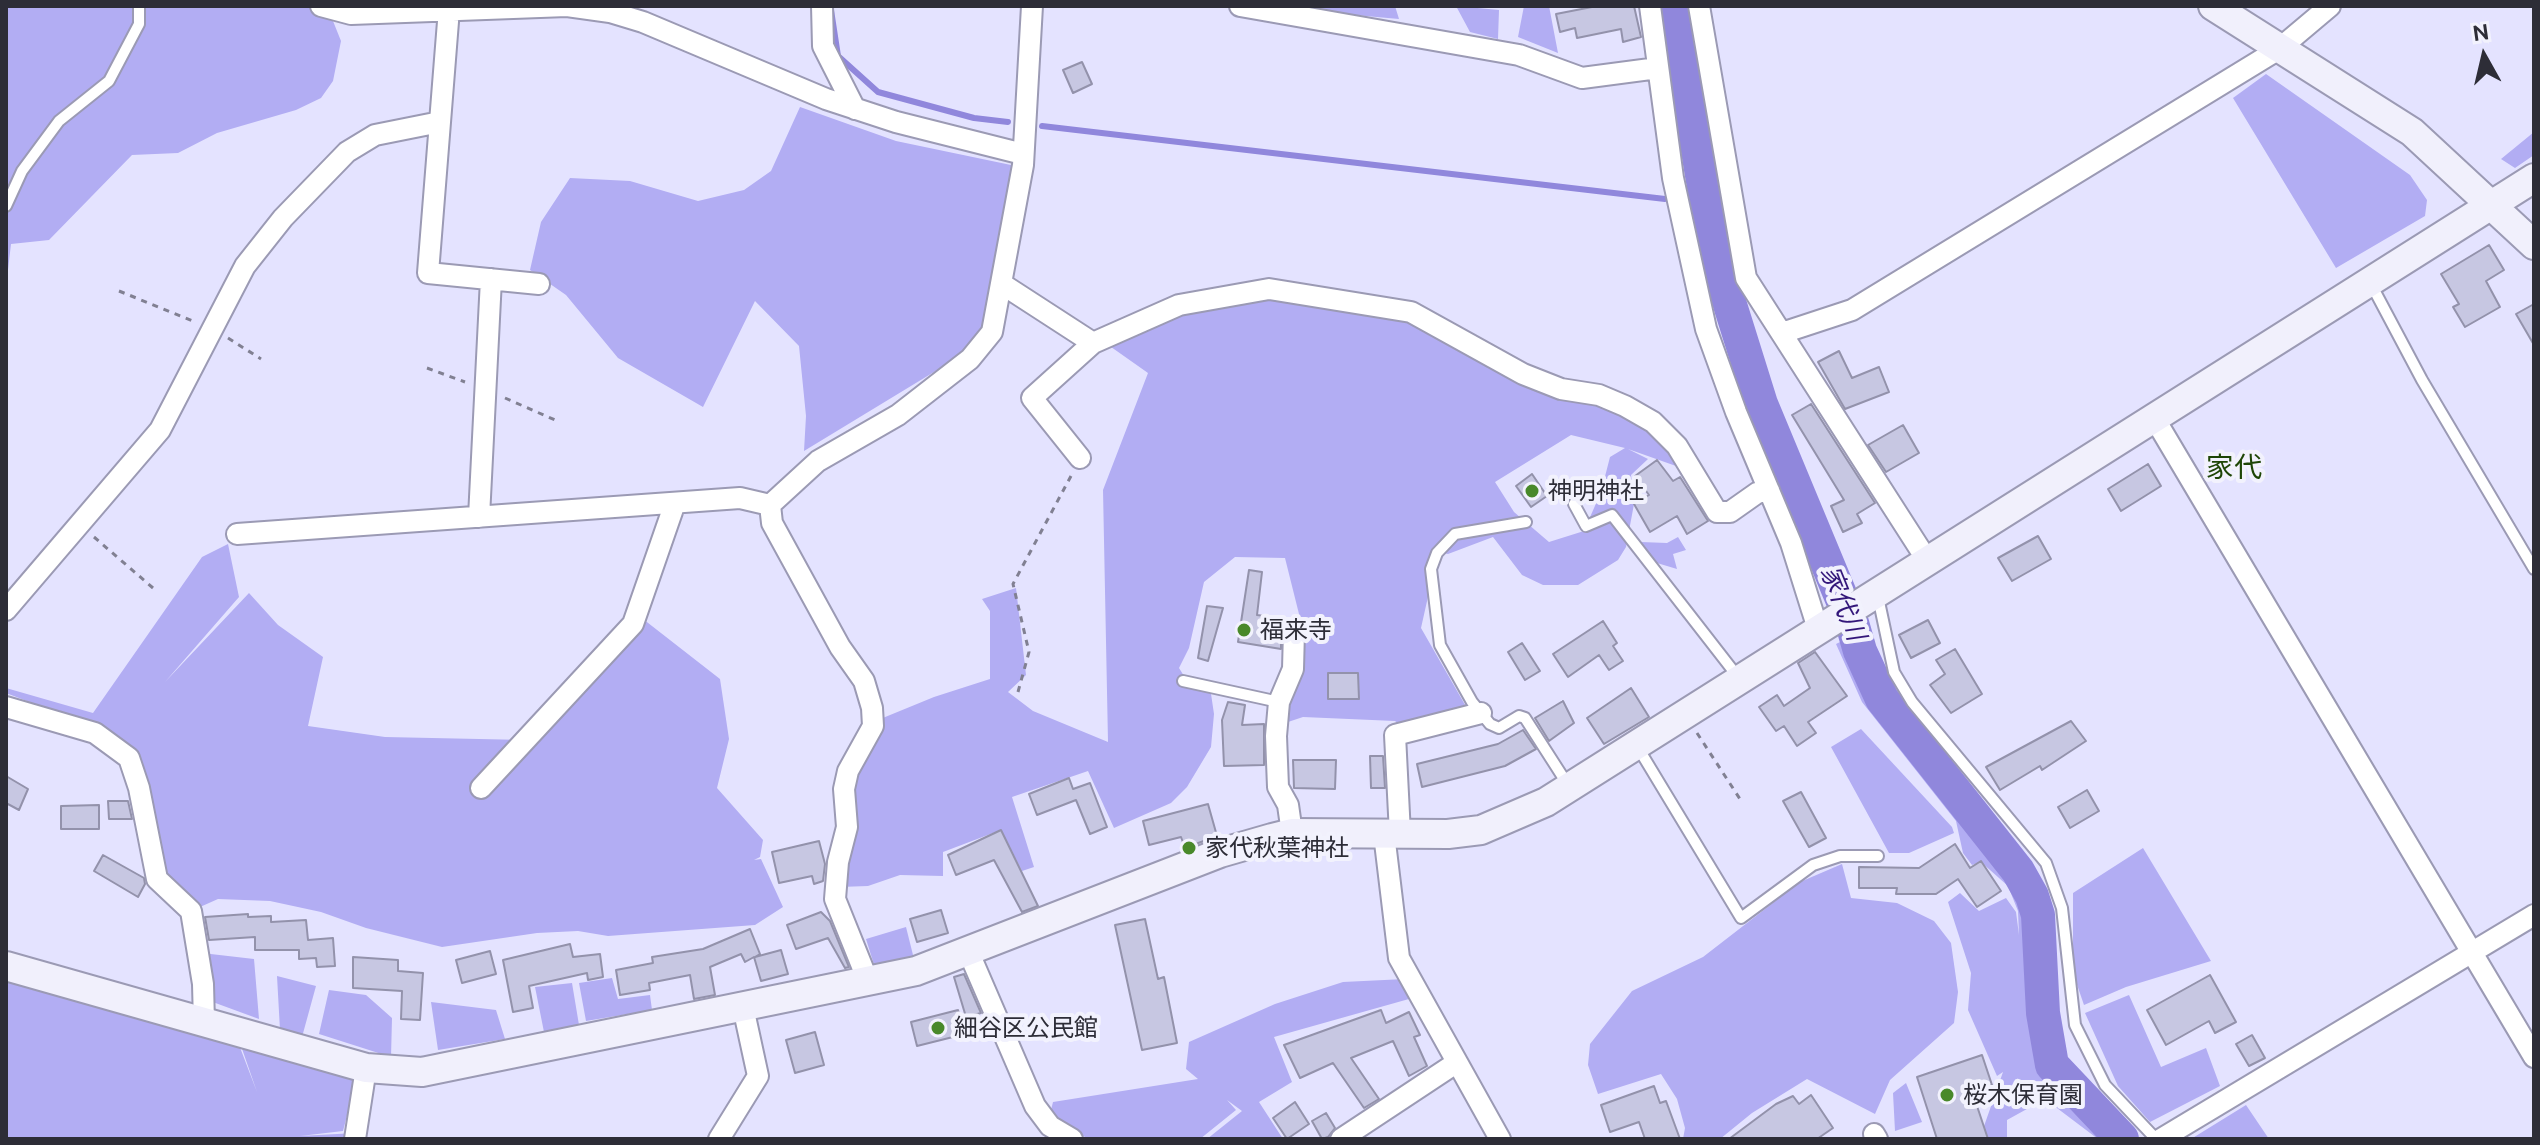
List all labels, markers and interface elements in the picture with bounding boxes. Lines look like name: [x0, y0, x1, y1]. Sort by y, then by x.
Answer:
north arrow: [2444, 16, 2524, 96]
text: N: [2471, 18, 2490, 45]
district label: 家代: [2206, 451, 2262, 485]
place label: 神明神社: [1548, 477, 1644, 505]
marker: 神明神社: [1523, 482, 1541, 500]
water label: 家代川: [1814, 561, 1872, 645]
place label: 福来寺: [1260, 616, 1332, 644]
marker: 福来寺: [1235, 621, 1253, 639]
place label: 家代秋葉神社: [1205, 834, 1349, 862]
marker: 家代秋葉神社: [1180, 839, 1198, 857]
place label: 細谷区公民館: [954, 1014, 1098, 1042]
marker: 細谷区公民館: [929, 1019, 947, 1037]
place label: 桜木保育園: [1963, 1081, 2083, 1109]
marker: 桜木保育園: [1938, 1086, 1956, 1104]

